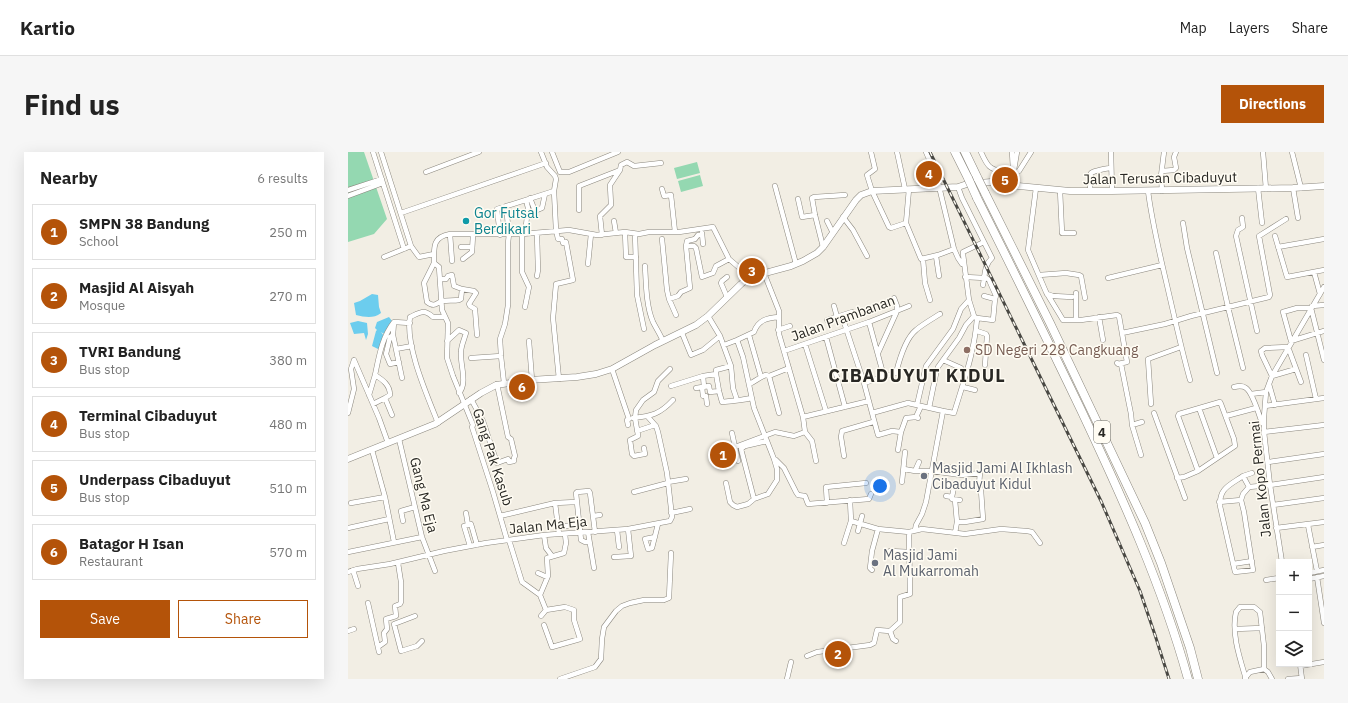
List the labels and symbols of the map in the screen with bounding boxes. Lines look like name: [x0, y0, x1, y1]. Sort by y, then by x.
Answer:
pin: 4: [916, 159, 942, 189]
pin: 5: [992, 165, 1018, 195]
street label: Jalan Terusan Cibaduyut: [1083, 168, 1237, 188]
place label: Gor Futsal Berdikari: [474, 204, 539, 238]
marker: Gor Futsal Berdikari: [461, 216, 471, 226]
pin: 3: [739, 256, 765, 286]
street label: Jalan Prambanan: [789, 291, 897, 345]
place label: SD Negeri 228 Cangkuang: [975, 341, 1139, 359]
marker: SD Negeri 228 Cangkuang: [962, 345, 972, 355]
district label: CIBADUYUT KIDUL: [828, 364, 1006, 387]
pin: 6: [509, 372, 535, 402]
street label: Gang Pak Kasub: [469, 406, 517, 508]
street label: Jalan Kopo Permai: [1245, 420, 1275, 538]
road number: 4: [1094, 421, 1110, 443]
pin: 1: [710, 440, 736, 470]
street label: Gang Ma Eja: [406, 455, 442, 535]
place label: Masjid Jami Al Ikhlash Cibaduyut Kidul: [932, 459, 1073, 493]
marker: Masjid Jami Al Ikhlash Cibaduyut Kidul: [919, 471, 929, 481]
your location: [870, 476, 890, 496]
street label: Jalan Ma Eja: [508, 512, 588, 538]
place label: Masjid Jami Al Mukarromah: [883, 546, 979, 580]
marker: Masjid Jami Al Mukarromah: [870, 558, 880, 568]
pin: 2: [825, 639, 851, 669]

